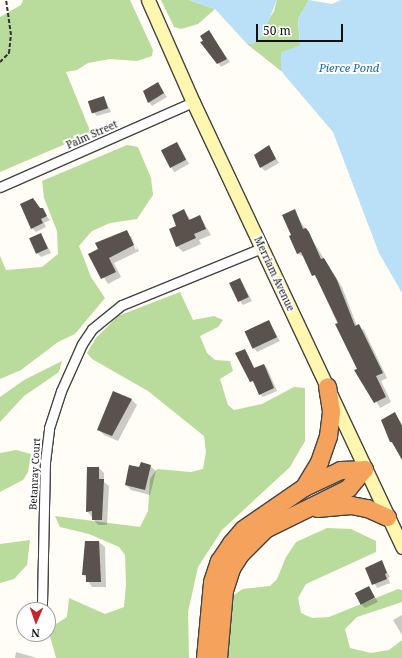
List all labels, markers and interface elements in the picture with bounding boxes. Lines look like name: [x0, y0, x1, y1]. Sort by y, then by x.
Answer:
scale bar: [258, 16, 345, 42]
text: 50 m: [263, 22, 291, 39]
water label: Pierce Pond: [319, 61, 379, 75]
street label: Palm Street: [65, 118, 119, 152]
street label: Merriam Avenue: [251, 235, 297, 313]
street label: Betanray Court: [27, 438, 43, 510]
north arrow: [16, 602, 56, 642]
text: N: [31, 626, 40, 641]

